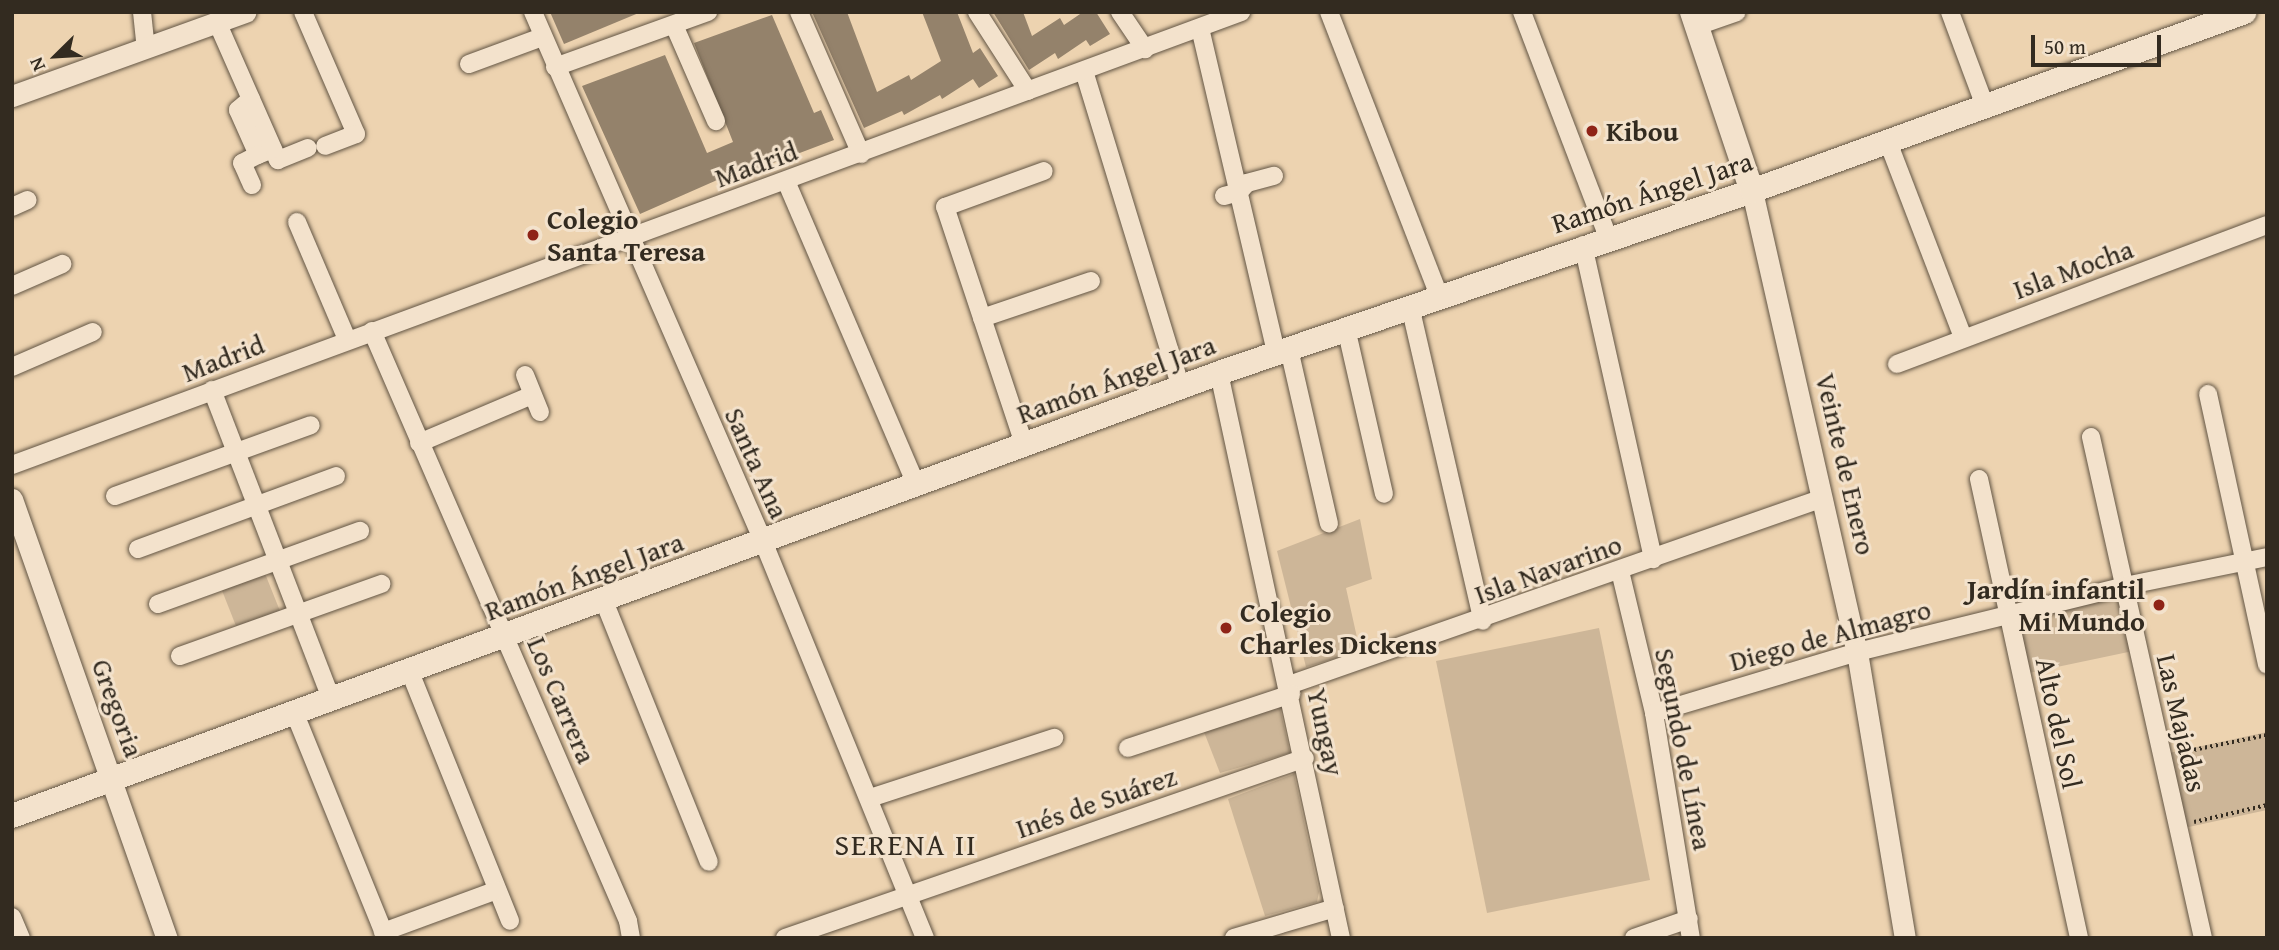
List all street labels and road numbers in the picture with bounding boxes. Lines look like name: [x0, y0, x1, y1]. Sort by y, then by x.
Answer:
street label: Madrid: [710, 134, 802, 194]
street label: Ramón Ángel Jara: [1548, 144, 1756, 240]
street label: Isla Mocha: [2008, 232, 2138, 306]
street label: Madrid: [177, 327, 269, 389]
street label: Ramón Ángel Jara: [1012, 328, 1220, 430]
street label: Veinte de Enero: [1809, 370, 1883, 558]
street label: Santa Ana: [718, 402, 796, 524]
street label: Ramón Ángel Jara: [480, 525, 688, 627]
street label: Isla Navarino: [1470, 527, 1626, 611]
street label: Diego de Almagro: [1726, 592, 1934, 678]
street label: Los Carrera: [520, 632, 604, 768]
street label: Segundo de Línea: [1648, 645, 1720, 853]
street label: Las Majadas: [2150, 651, 2214, 795]
street label: Alto del Sol: [2029, 654, 2089, 792]
street label: Gregoria: [85, 655, 151, 761]
street label: Yungay: [1300, 685, 1352, 779]
street label: Inés de Suárez: [1011, 759, 1181, 845]

